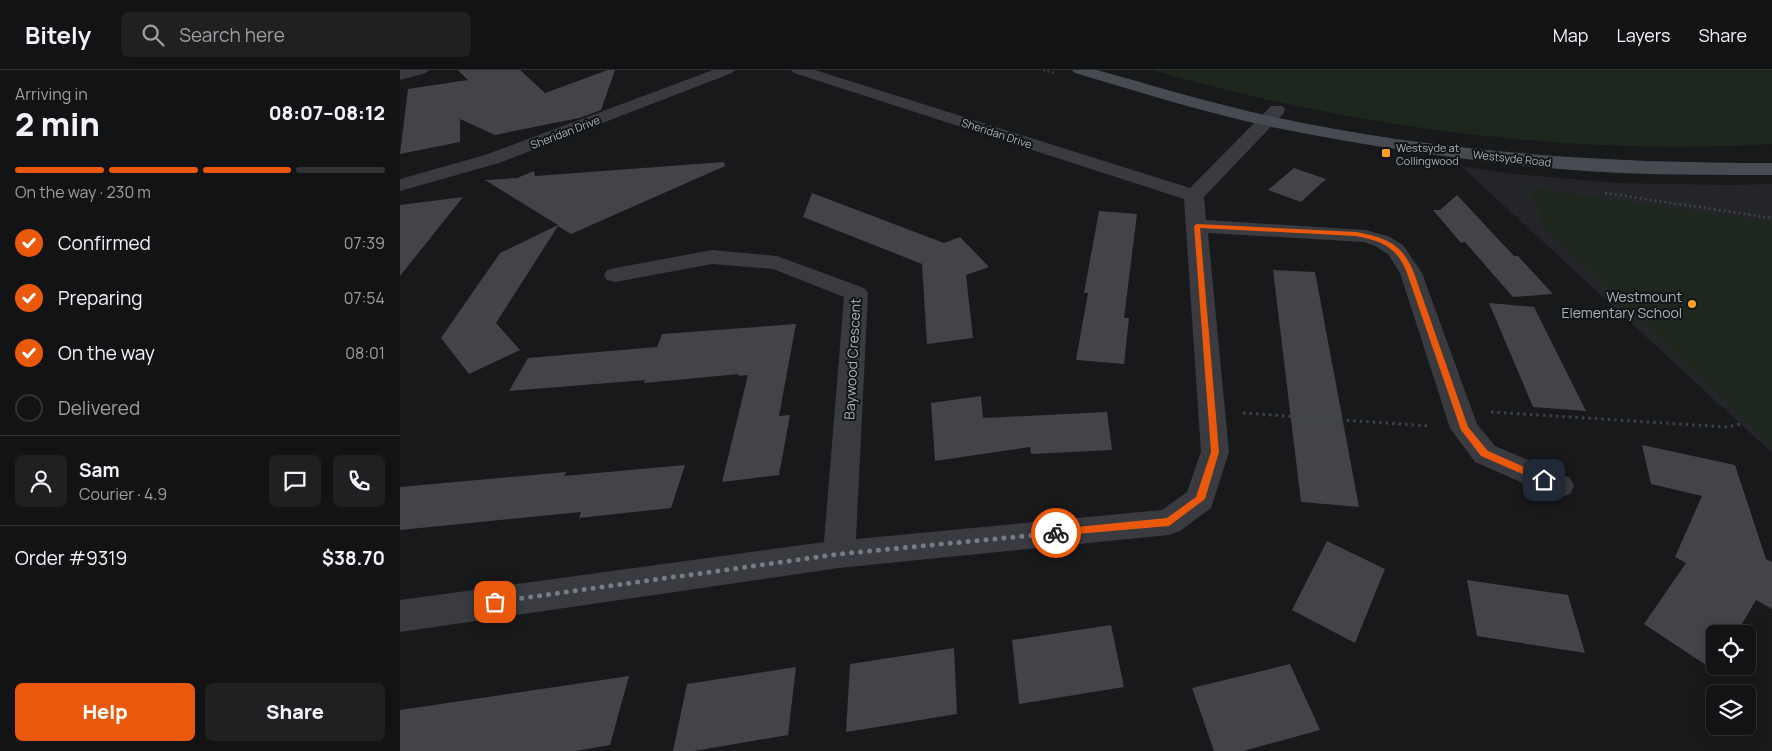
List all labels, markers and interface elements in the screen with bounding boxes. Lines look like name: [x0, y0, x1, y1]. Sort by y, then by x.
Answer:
search box: [121, 12, 471, 57]
text: Bitely: [25, 18, 91, 51]
icon: search: [139, 21, 167, 49]
text: Search here: [179, 22, 285, 48]
text: Map: [1553, 23, 1588, 47]
text: Layers: [1616, 23, 1670, 47]
text: Share: [1698, 23, 1747, 47]
text: Arriving in: [15, 83, 88, 105]
text: 08:07–08:12: [269, 100, 385, 126]
text: 2 min: [15, 102, 100, 146]
street label: Sheridan Drive: [528, 112, 602, 152]
street label: Sheridan Drive: [960, 115, 1035, 152]
place label: Westsyde at Collingwood: [1396, 140, 1459, 168]
street label: Westsyde Road: [1472, 146, 1552, 170]
marker: Westsyde at Collingwood: [1380, 147, 1392, 159]
text: On the way · 230 m: [15, 181, 151, 203]
icon: check: [15, 229, 43, 257]
text: Confirmed: [58, 230, 151, 256]
text: 07:39: [344, 232, 385, 254]
icon: check: [15, 284, 43, 312]
text: Preparing: [58, 285, 143, 311]
text: 07:54: [344, 287, 385, 309]
place label: Westmount Elementary School: [1562, 287, 1682, 322]
street label: Baywood Crescent: [839, 298, 865, 420]
marker: Westmount Elementary School: [1686, 298, 1698, 310]
icon: check: [15, 339, 43, 367]
text: On the way: [58, 340, 155, 366]
text: 08:01: [345, 342, 385, 364]
text: Delivered: [58, 395, 140, 421]
button: person: [15, 455, 67, 507]
button: chat: [269, 455, 321, 507]
button: phone: [333, 455, 385, 507]
text: Sam: [79, 457, 120, 483]
pin: [1523, 459, 1565, 501]
icon: home: [1530, 466, 1558, 494]
text: Courier · 4.9: [79, 483, 167, 505]
courier: [1031, 508, 1081, 558]
icon: bike: [1042, 519, 1070, 547]
text: Order #9319: [15, 545, 127, 571]
text: $38.70: [322, 545, 385, 571]
pin: [474, 581, 516, 623]
icon: bag: [481, 588, 509, 616]
map controls: [1706, 625, 1756, 735]
button: locate: [1706, 625, 1756, 675]
button: Help: [15, 683, 195, 741]
button: Share: [205, 683, 385, 741]
button: layers: [1706, 685, 1756, 735]

